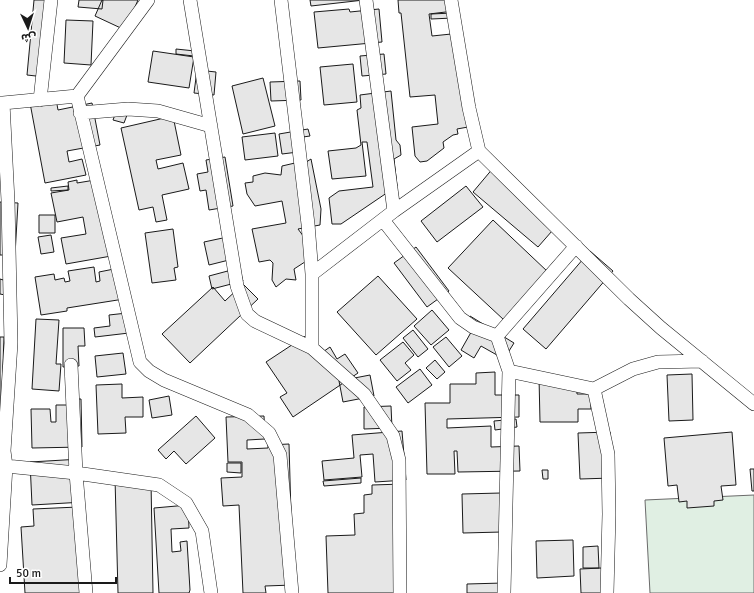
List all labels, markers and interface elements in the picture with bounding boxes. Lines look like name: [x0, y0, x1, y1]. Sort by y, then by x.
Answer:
north arrow: [8, 8, 48, 48]
text: ش: [21, 30, 37, 44]
scale bar: [10, 559, 116, 585]
text: 50 m: [16, 566, 41, 581]

